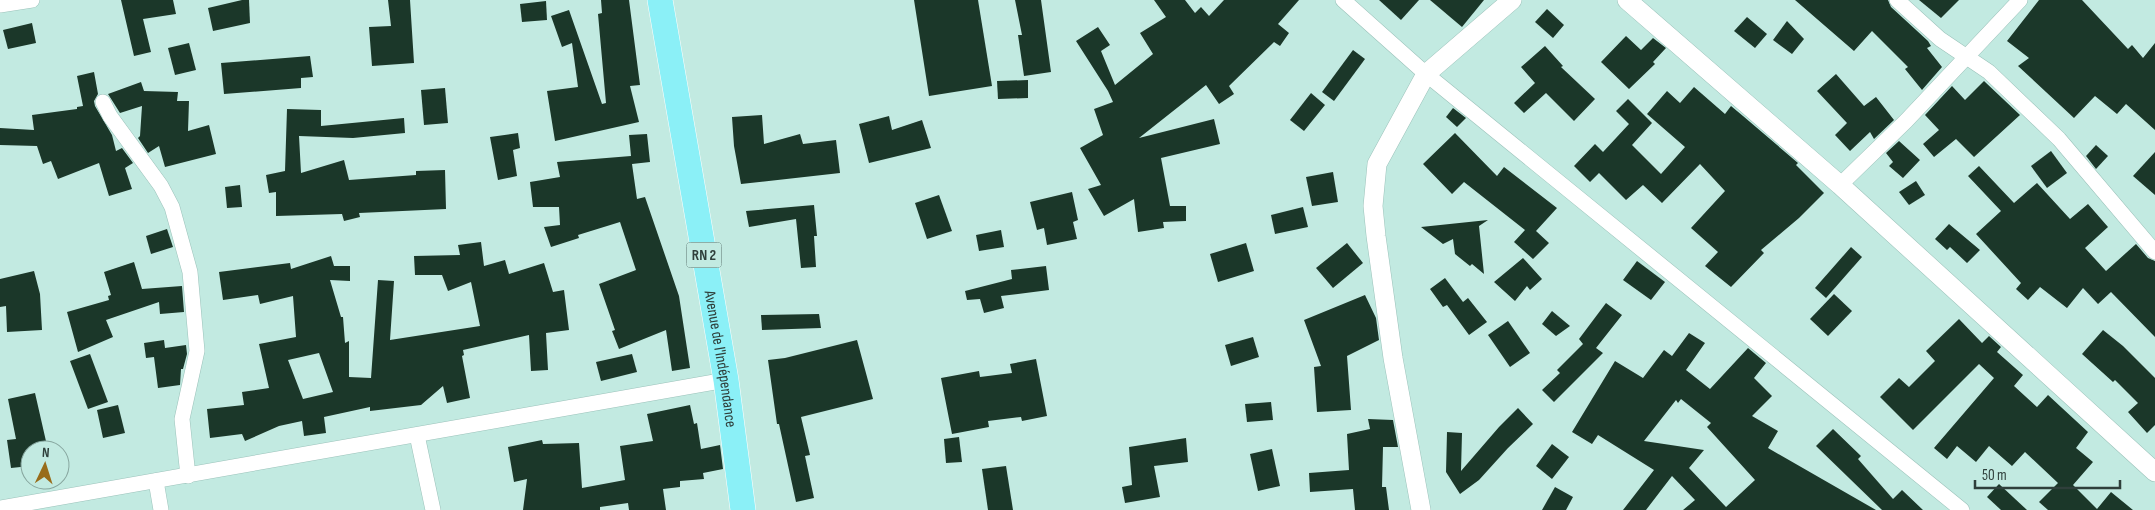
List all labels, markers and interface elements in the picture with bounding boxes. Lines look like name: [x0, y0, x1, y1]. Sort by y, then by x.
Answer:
road number: RN 2: [686, 242, 722, 268]
street label: Avenue de l'Indépendance: [699, 288, 740, 429]
north arrow: [20, 440, 70, 490]
text: N: [42, 444, 50, 461]
scale bar: [1975, 458, 2120, 490]
text: 50 m: [1982, 466, 2007, 485]

